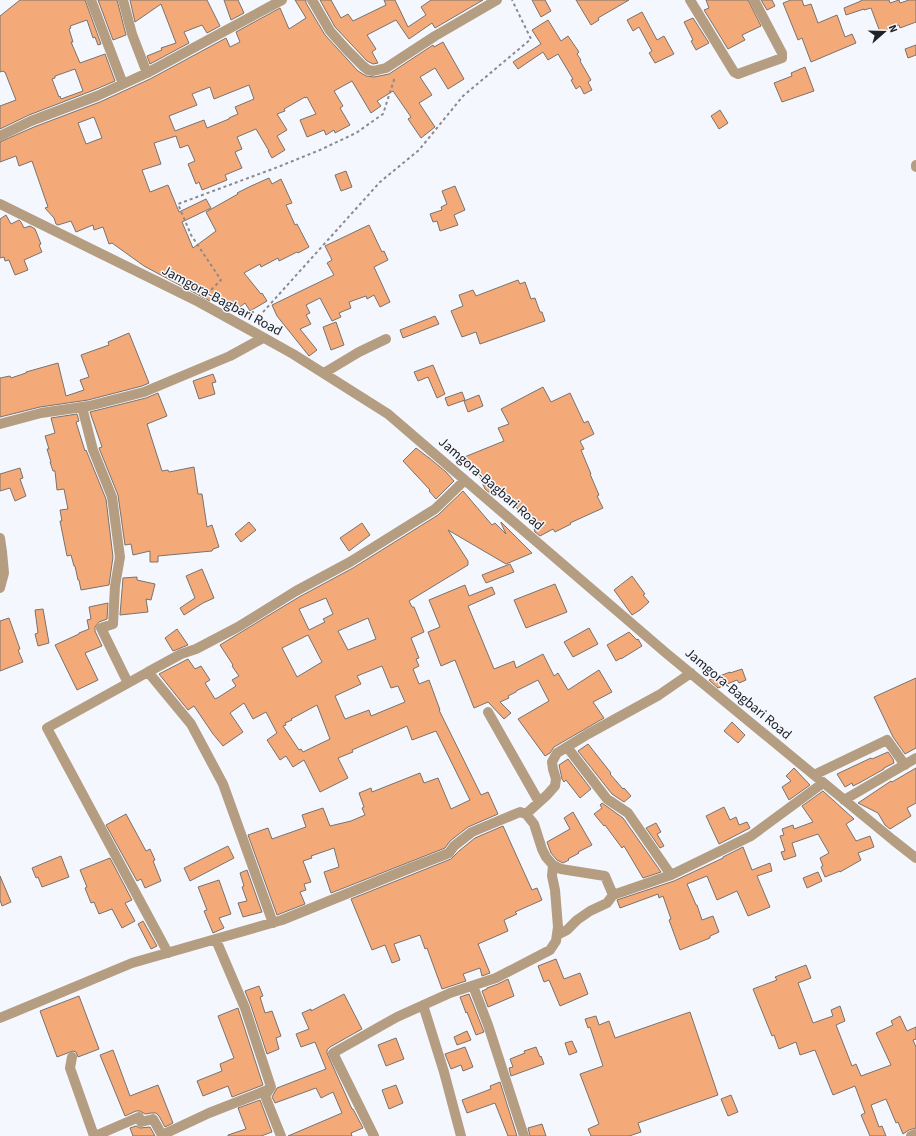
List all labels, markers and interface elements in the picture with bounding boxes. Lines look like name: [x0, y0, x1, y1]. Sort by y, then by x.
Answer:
north arrow: [864, 12, 904, 52]
text: N: [885, 23, 901, 35]
street label: Jamgora-Bagbari Road: [158, 261, 286, 341]
street label: Jamgora-Bagbari Road: [434, 433, 548, 535]
street label: Jamgora-Bagbari Road: [680, 643, 796, 745]

